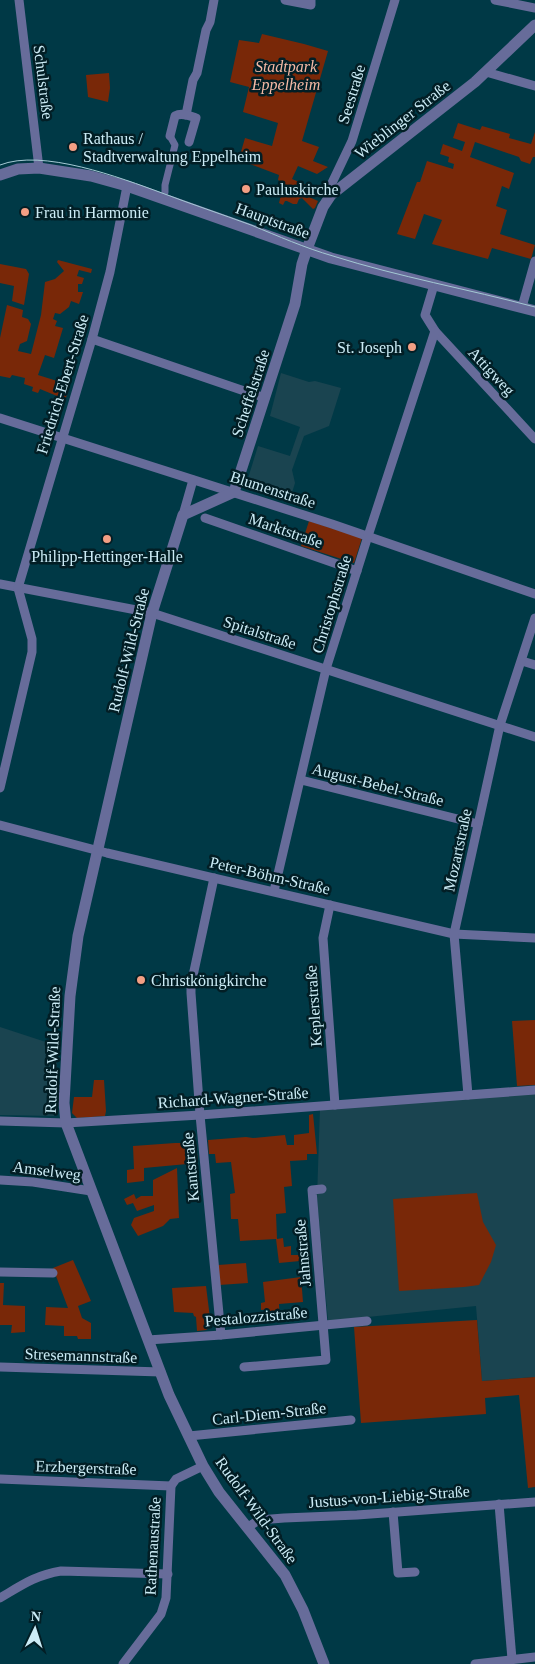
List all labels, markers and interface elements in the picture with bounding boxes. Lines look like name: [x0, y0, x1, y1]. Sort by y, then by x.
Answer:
street label: Schulstraße: [31, 44, 56, 120]
park label: Stadtpark Eppelheim: [251, 58, 320, 94]
street label: Seestraße: [334, 62, 369, 126]
street label: Wieblinger Straße: [351, 77, 454, 163]
place label: Rathaus / Stadtverwaltung Eppelheim: [83, 130, 262, 166]
marker: Rathaus / Stadtverwaltung Eppelheim: [67, 141, 79, 153]
place label: Pauluskirche: [256, 181, 339, 198]
marker: Pauluskirche: [240, 183, 252, 195]
street label: Hauptstraße: [233, 199, 312, 243]
place label: Frau in Harmonie: [35, 204, 149, 221]
marker: Frau in Harmonie: [19, 206, 31, 218]
street label: Friedrich-Ebert-Straße: [33, 312, 92, 456]
place label: St. Joseph: [337, 339, 402, 357]
marker: St. Joseph: [406, 341, 418, 353]
street label: Attigweg: [464, 344, 518, 400]
street label: Scheffelstraße: [228, 347, 273, 439]
street label: Blumenstraße: [228, 468, 318, 511]
street label: Marktstraße: [247, 510, 325, 551]
marker: Philipp-Hettinger-Halle: [101, 533, 113, 545]
place label: Philipp-Hettinger-Halle: [31, 548, 183, 566]
street label: Christophstraße: [309, 553, 355, 655]
street label: Rudolf-Wild-Straße: [105, 586, 152, 714]
street label: Spitalstraße: [221, 613, 298, 653]
street label: August-Bebel-Straße: [310, 760, 445, 810]
street label: Mozartstraße: [440, 807, 475, 893]
street label: Peter-Böhm-Straße: [208, 853, 332, 898]
street label: Keplerstraße: [302, 965, 326, 1047]
place label: Christkönigkirche: [151, 972, 267, 990]
marker: Christkönigkirche: [135, 974, 147, 986]
street label: Rudolf-Wild-Straße: [42, 986, 63, 1114]
street label: Richard-Wagner-Straße: [157, 1084, 309, 1112]
street label: Kantstraße: [179, 1132, 202, 1202]
street label: Amselweg: [12, 1158, 82, 1184]
street label: Jahnstraße: [291, 1219, 314, 1287]
street label: Pestalozzistraße: [204, 1304, 308, 1329]
street label: Stresemannstraße: [24, 1345, 138, 1366]
street label: Carl-Diem-Straße: [211, 1399, 327, 1428]
street label: Rudolf-Wild-Straße: [212, 1454, 301, 1567]
street label: Erzbergerstraße: [35, 1457, 137, 1479]
street label: Justus-von-Liebig-Straße: [308, 1482, 470, 1512]
street label: Rathenaustraße: [141, 1496, 164, 1596]
north arrow: [10, 1604, 60, 1654]
text: N: [30, 1609, 41, 1624]

